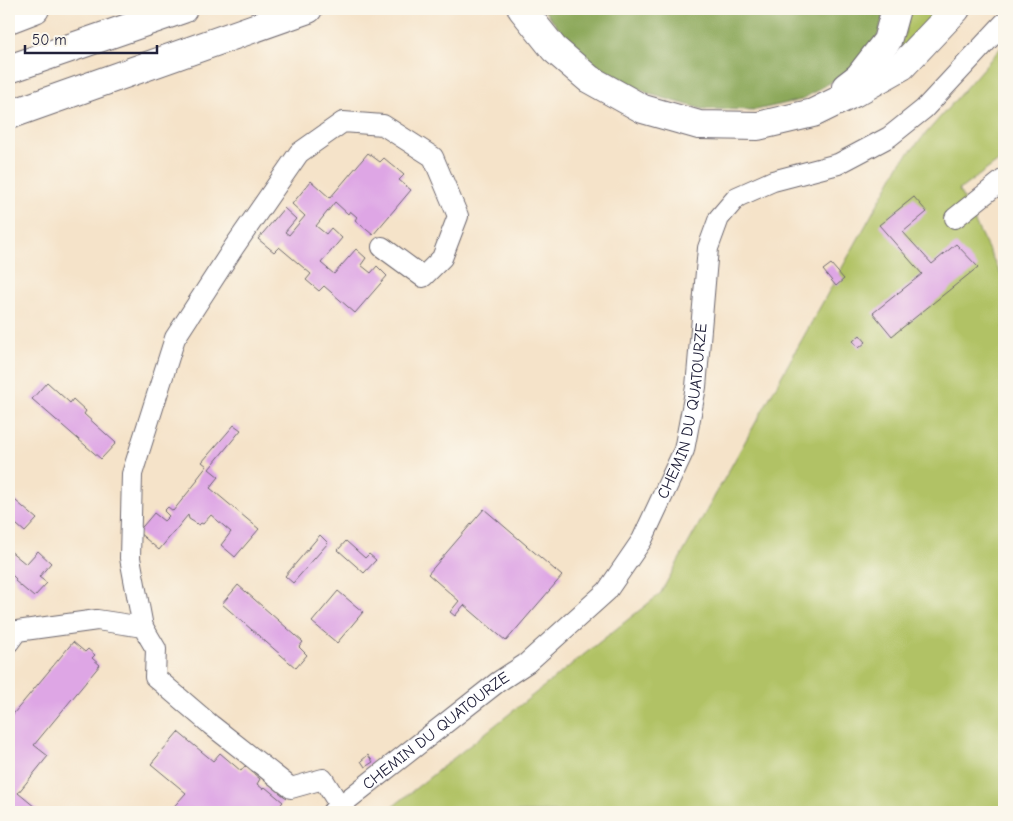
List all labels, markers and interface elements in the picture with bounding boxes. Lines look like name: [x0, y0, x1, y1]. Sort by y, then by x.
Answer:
scale bar: [25, 22, 158, 54]
text: 50 m: [32, 31, 67, 49]
street label: CHEMIN DU QUATOURZE: [654, 322, 710, 502]
street label: CHEMIN DU QUATOURZE: [359, 668, 513, 793]

